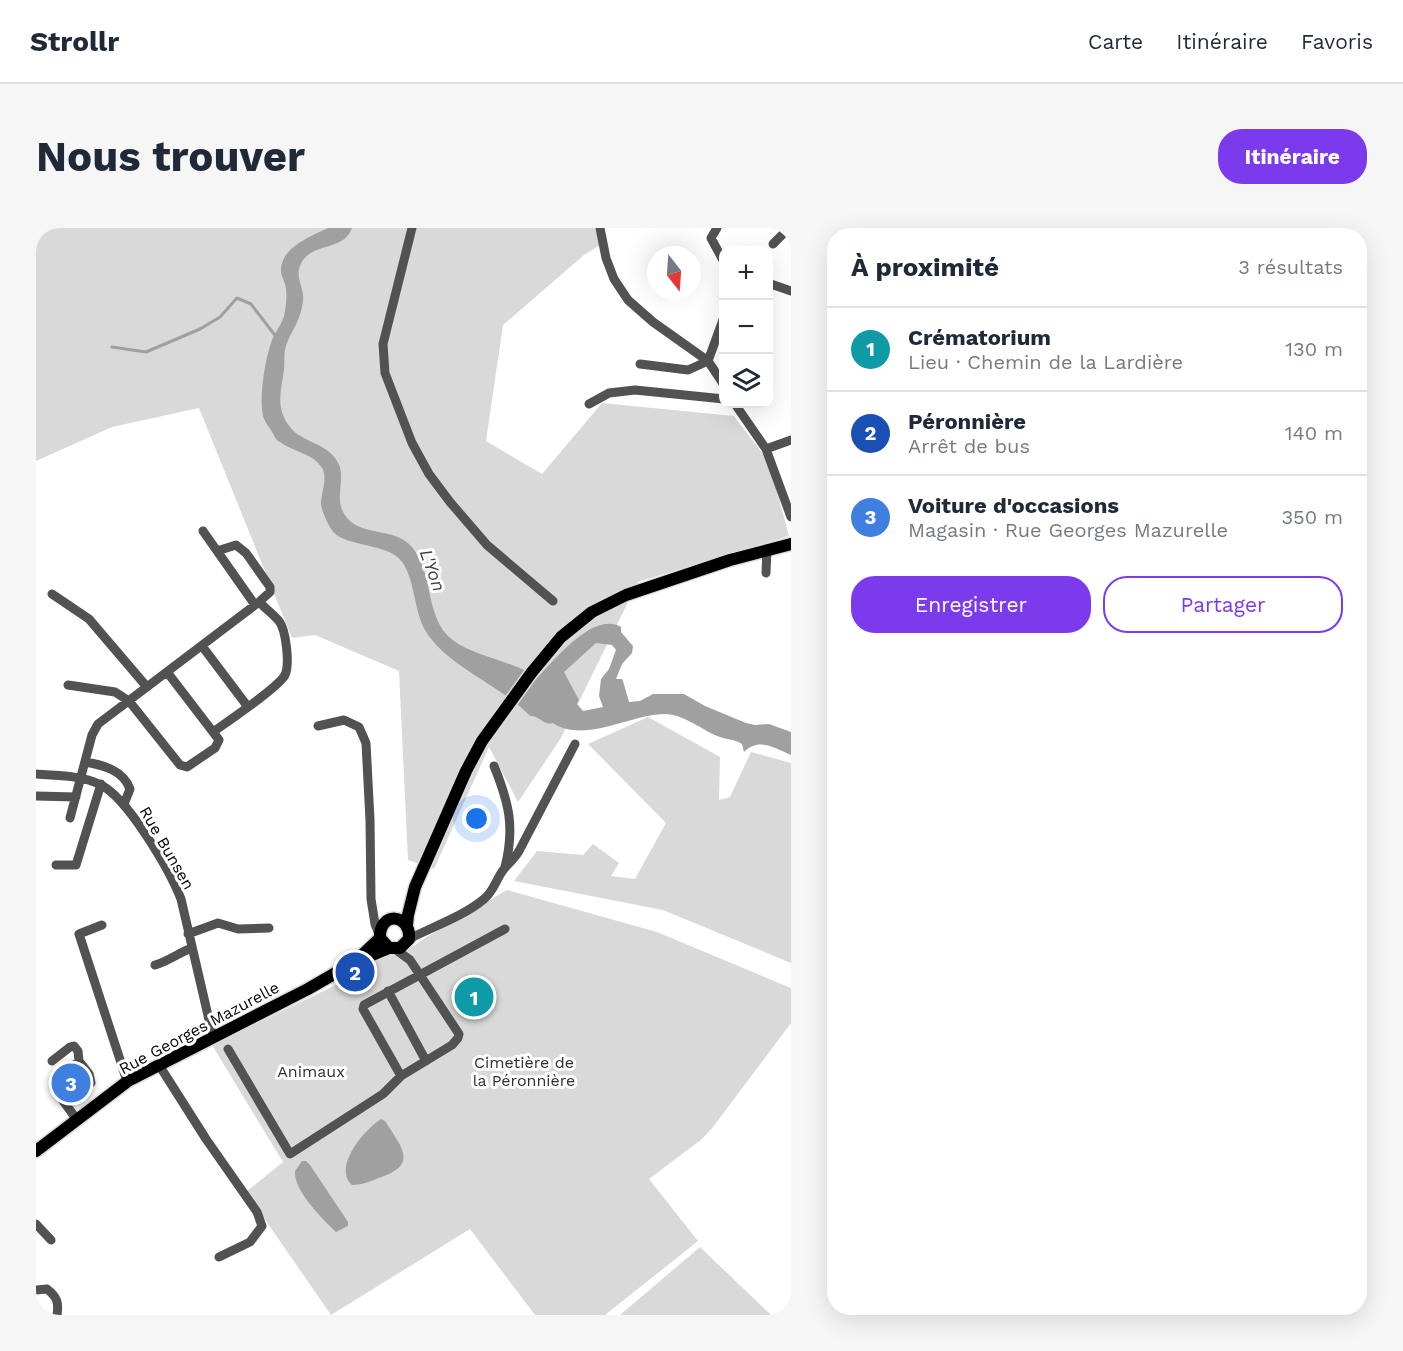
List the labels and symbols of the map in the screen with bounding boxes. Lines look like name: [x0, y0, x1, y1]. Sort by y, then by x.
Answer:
north arrow: [647, 246, 701, 300]
water label: L'Yon: [416, 546, 450, 594]
street label: Rue Bunsen: [136, 803, 198, 893]
your location: [462, 804, 491, 833]
pin: 2: [336, 950, 374, 994]
pin: 1: [454, 974, 494, 1020]
street label: Rue Georges Mazurelle: [116, 978, 282, 1078]
park label: Cimetière de la Péronnière: [473, 1053, 575, 1090]
pin: 3: [51, 1060, 90, 1106]
park label: Animaux: [277, 1062, 345, 1081]

